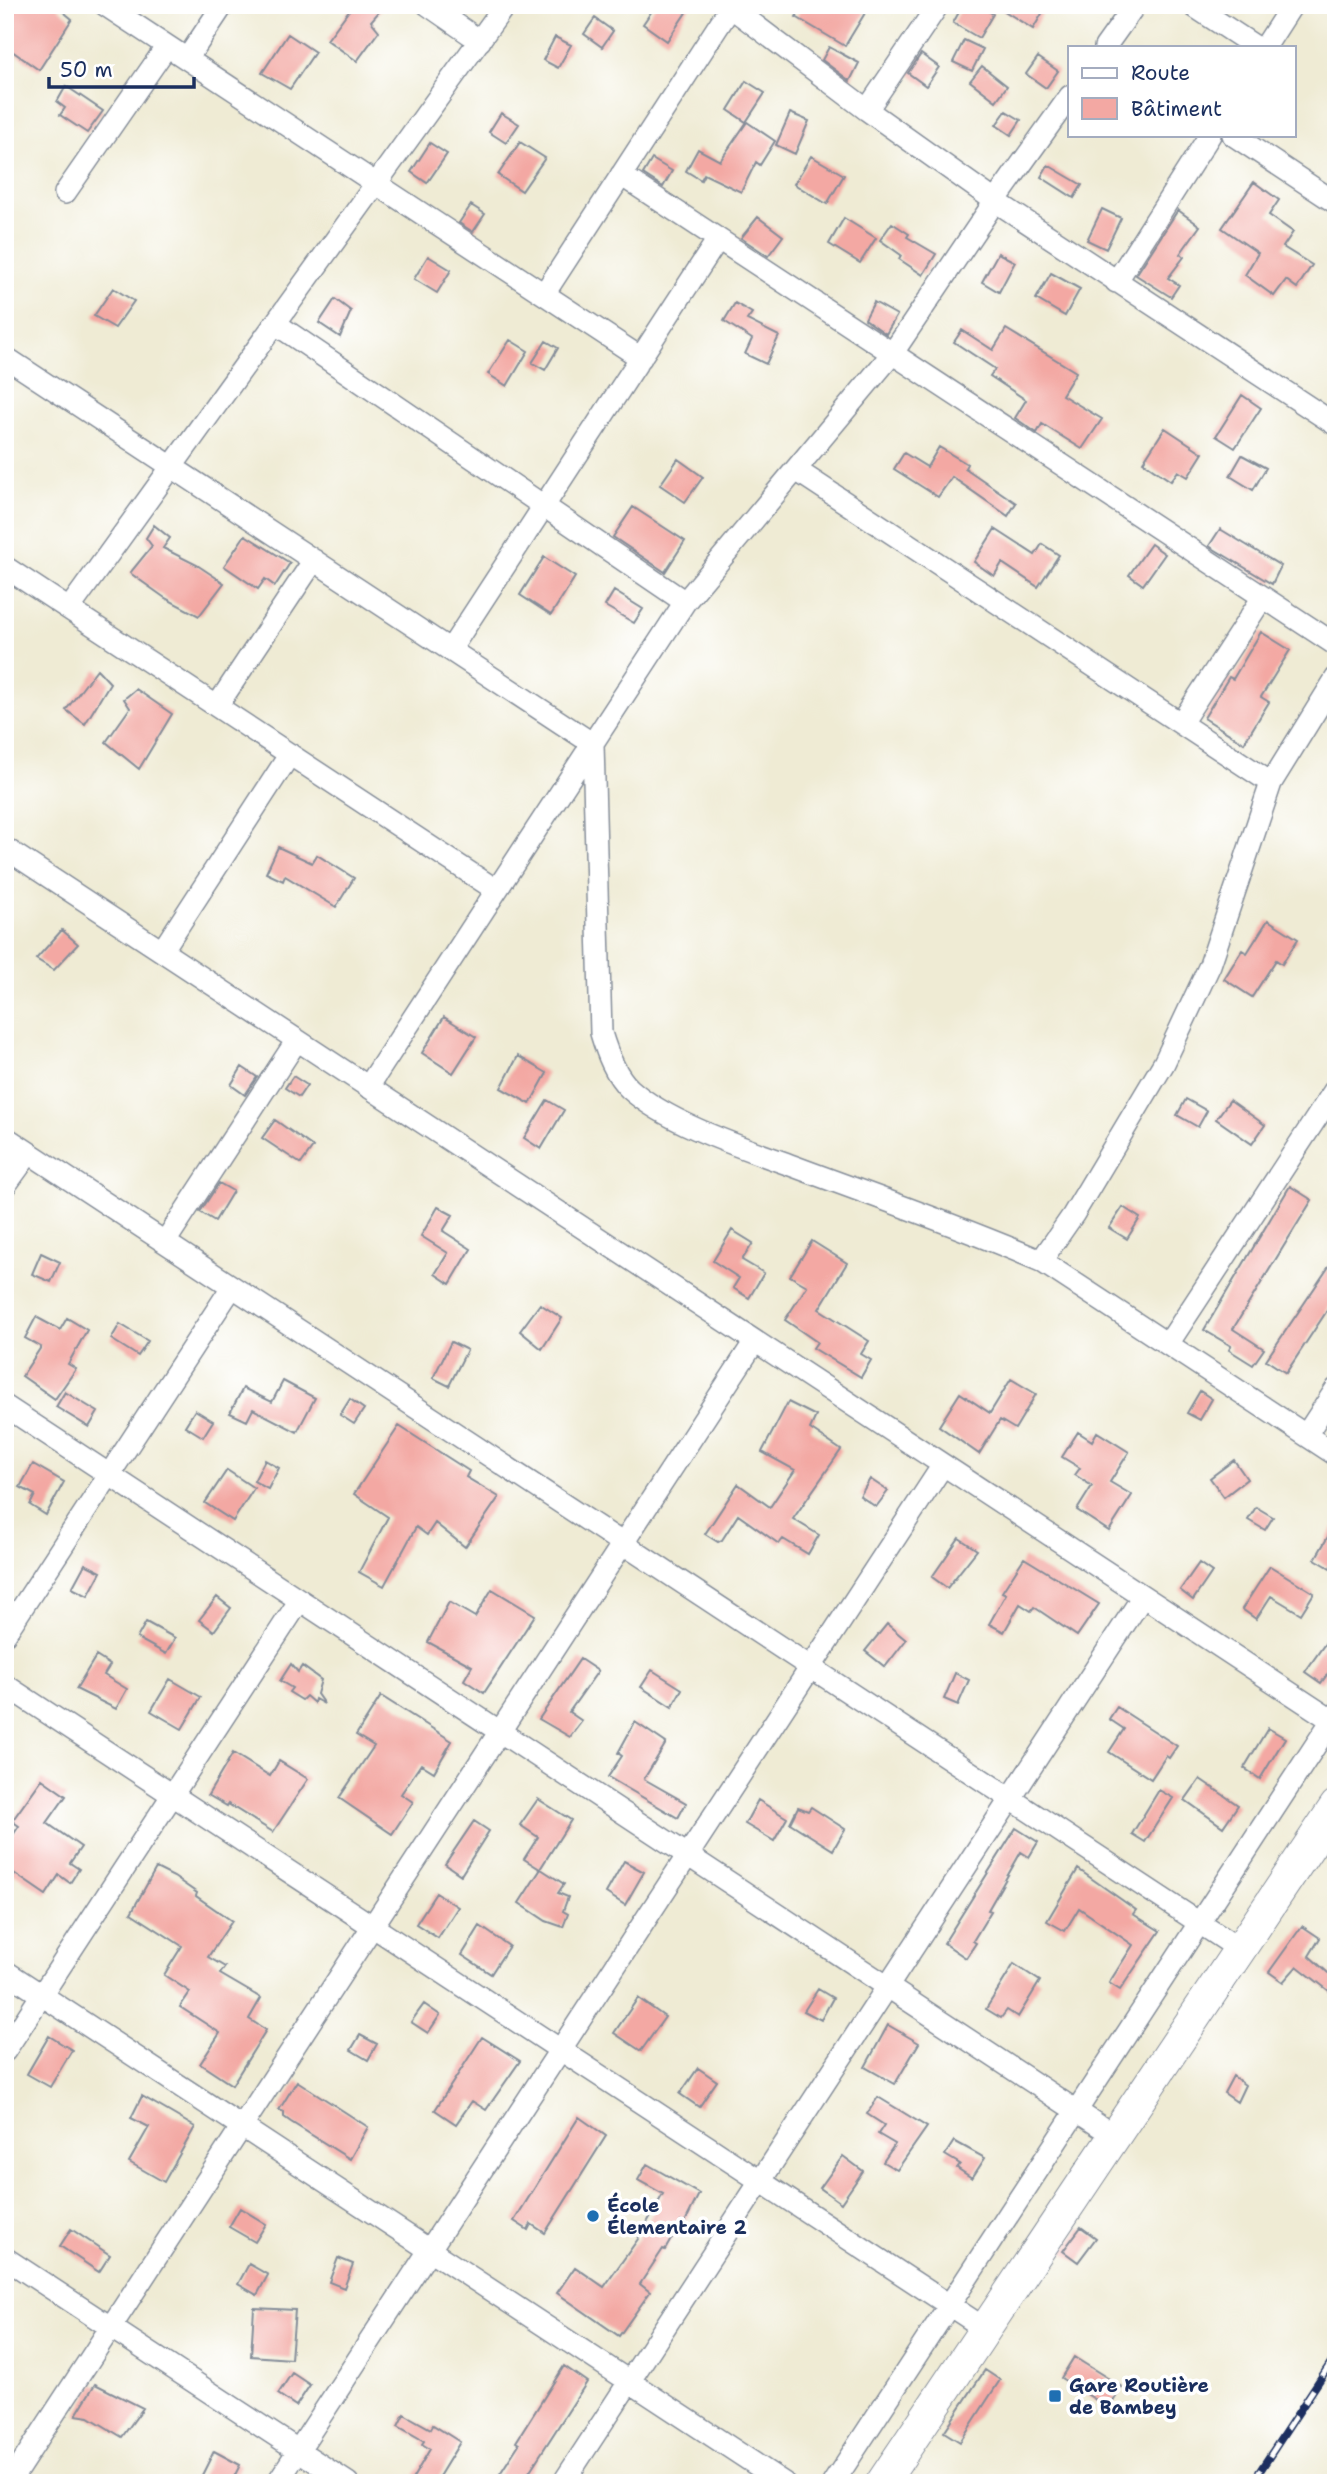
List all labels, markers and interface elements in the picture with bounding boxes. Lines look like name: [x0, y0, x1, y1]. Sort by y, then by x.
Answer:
scale bar: [49, 46, 194, 90]
legend: [1068, 46, 1296, 136]
text: 50 m: [60, 56, 113, 84]
text: Route: [1131, 59, 1190, 87]
text: Bâtiment: [1131, 95, 1222, 123]
place label: École Élementaire 2: [607, 2192, 747, 2240]
marker: École Élementaire 2: [585, 2208, 601, 2224]
place label: Gare Routière de Bambey: [1069, 2373, 1209, 2420]
marker: Gare Routière de Bambey: [1047, 2388, 1063, 2404]

